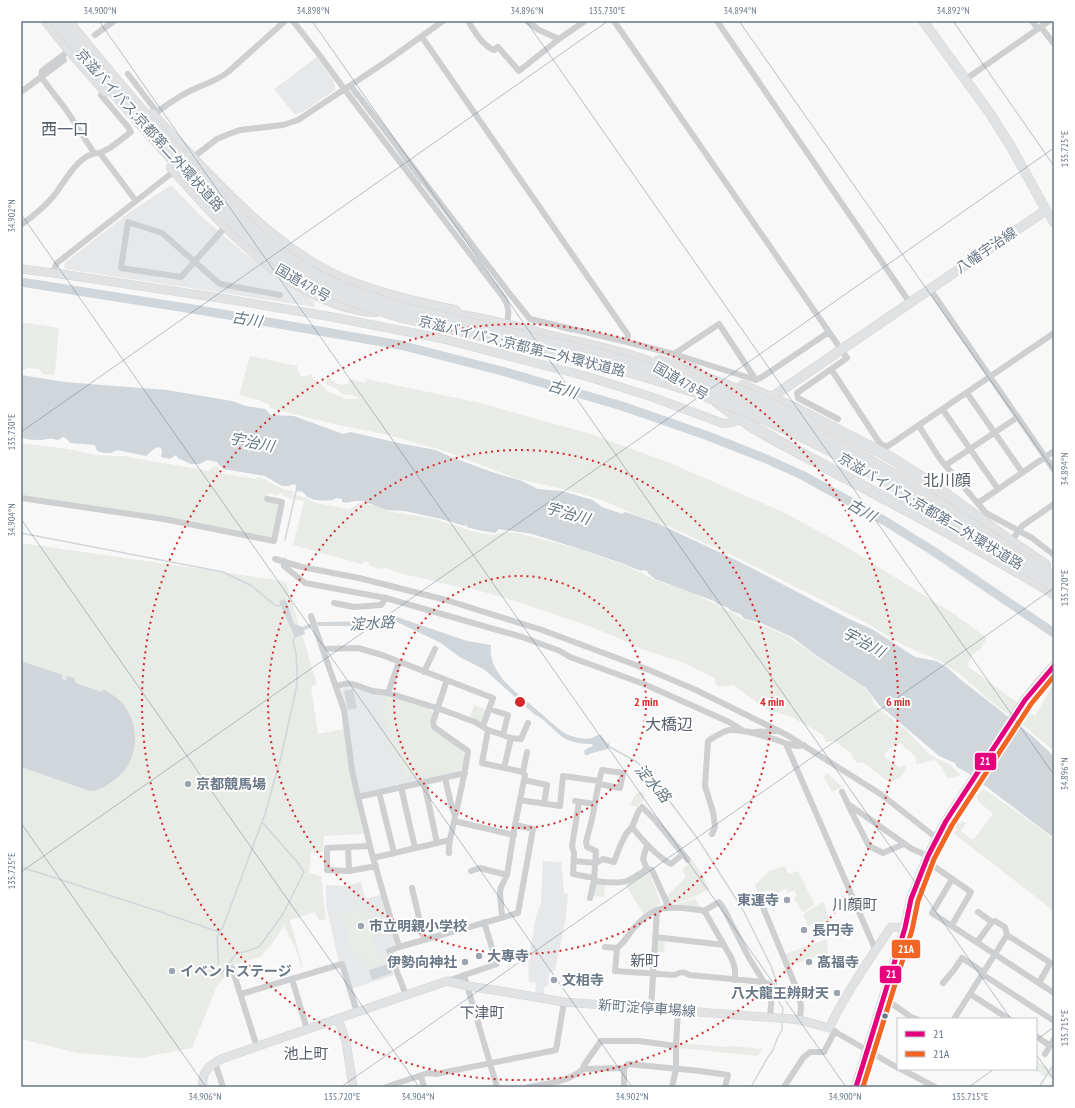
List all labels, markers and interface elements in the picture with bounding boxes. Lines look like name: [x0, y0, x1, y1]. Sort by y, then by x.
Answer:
text: 34.900°N: [83, 4, 117, 17]
text: 34.898°N: [296, 4, 330, 17]
text: 34.896°N: [510, 4, 544, 17]
text: 135.730°E: [589, 4, 625, 17]
text: 34.894°N: [723, 4, 757, 17]
text: 34.892°N: [936, 4, 970, 17]
street label: 京滋バイパス;京都第二外環状道路: [72, 45, 228, 215]
district label: 西一口: [41, 119, 89, 139]
text: 135.725°E: [1058, 131, 1071, 167]
text: 34.902°N: [5, 199, 18, 233]
street label: 八幡宇治線: [952, 223, 1020, 277]
street label: 国道478号: [272, 260, 334, 306]
water label: 古川: [231, 307, 265, 331]
street label: 京滋バイパス;京都第二外環状道路: [417, 312, 627, 380]
street label: 国道478号: [650, 358, 712, 404]
water label: 古川: [546, 376, 582, 403]
text: 135.730°E: [5, 414, 18, 450]
water label: 宇治川: [228, 428, 278, 456]
street label: 京滋バイパス;京都第二外環状道路: [835, 448, 1027, 574]
text: 34.894°N: [1058, 452, 1071, 486]
district label: 北川顔: [923, 470, 971, 490]
water label: 古川: [844, 494, 881, 527]
water label: 宇治川: [544, 498, 594, 529]
text: 34.904°N: [5, 503, 18, 537]
text: 135.720°E: [1058, 570, 1071, 606]
water label: 淀水路: [349, 612, 397, 634]
water label: 宇治川: [840, 623, 890, 662]
text: 2 min: [634, 694, 658, 709]
text: 4 min: [760, 694, 784, 709]
text: 6 min: [886, 694, 910, 709]
centre of rings: [513, 695, 527, 709]
district label: 大橋辺: [645, 714, 693, 734]
line badge: 21: [974, 752, 997, 771]
text: 21: [980, 754, 990, 768]
text: 34.896°N: [1058, 757, 1071, 791]
water label: 淀水路: [631, 760, 676, 808]
place label: 京都競馬場: [196, 775, 266, 793]
marker: 京都競馬場: [183, 779, 193, 789]
text: 135.725°E: [5, 853, 18, 889]
place label: 東運寺: [737, 891, 779, 909]
marker: 東運寺: [782, 895, 792, 905]
district label: 川顔町: [832, 895, 878, 914]
place label: 市立明親小学校: [369, 917, 467, 935]
marker: 市立明親小学校: [356, 921, 366, 931]
place label: 長円寺: [812, 921, 854, 939]
marker: 長円寺: [799, 925, 809, 935]
line badge: 21A: [891, 939, 921, 959]
text: 21A: [898, 942, 915, 956]
place label: 大專寺: [487, 947, 529, 965]
marker: 大專寺: [474, 951, 484, 961]
district label: 新町: [630, 951, 660, 970]
place label: 伊勢向神社: [387, 953, 457, 971]
place label: 髙福寺: [817, 953, 859, 971]
marker: 伊勢向神社: [460, 957, 470, 967]
marker: 髙福寺: [804, 957, 814, 967]
place label: イベントステージ: [180, 962, 292, 980]
line badge: 21: [879, 965, 902, 984]
marker: イベントステージ: [167, 966, 177, 976]
text: 21: [886, 967, 896, 981]
place label: 文相寺: [562, 971, 604, 989]
marker: 文相寺: [549, 975, 559, 985]
place label: 八大龍王辨財天: [731, 984, 829, 1002]
marker: 八大龍王辨財天: [832, 988, 842, 998]
street label: 新町淀停車場線: [597, 996, 697, 1020]
district label: 下津町: [459, 1003, 505, 1022]
text: 135.715°E: [1058, 1010, 1071, 1046]
unlabelled marker: [880, 1011, 890, 1021]
legend: [897, 1018, 1037, 1070]
text: 21: [933, 1026, 944, 1041]
district label: 池上町: [283, 1044, 329, 1063]
text: 21A: [933, 1046, 950, 1061]
text: 34.906°N: [188, 1090, 222, 1103]
text: 135.720°E: [324, 1090, 360, 1103]
text: 34.904°N: [401, 1090, 435, 1103]
text: 34.902°N: [615, 1090, 649, 1103]
text: 34.900°N: [828, 1090, 862, 1103]
text: 135.715°E: [952, 1090, 988, 1103]

